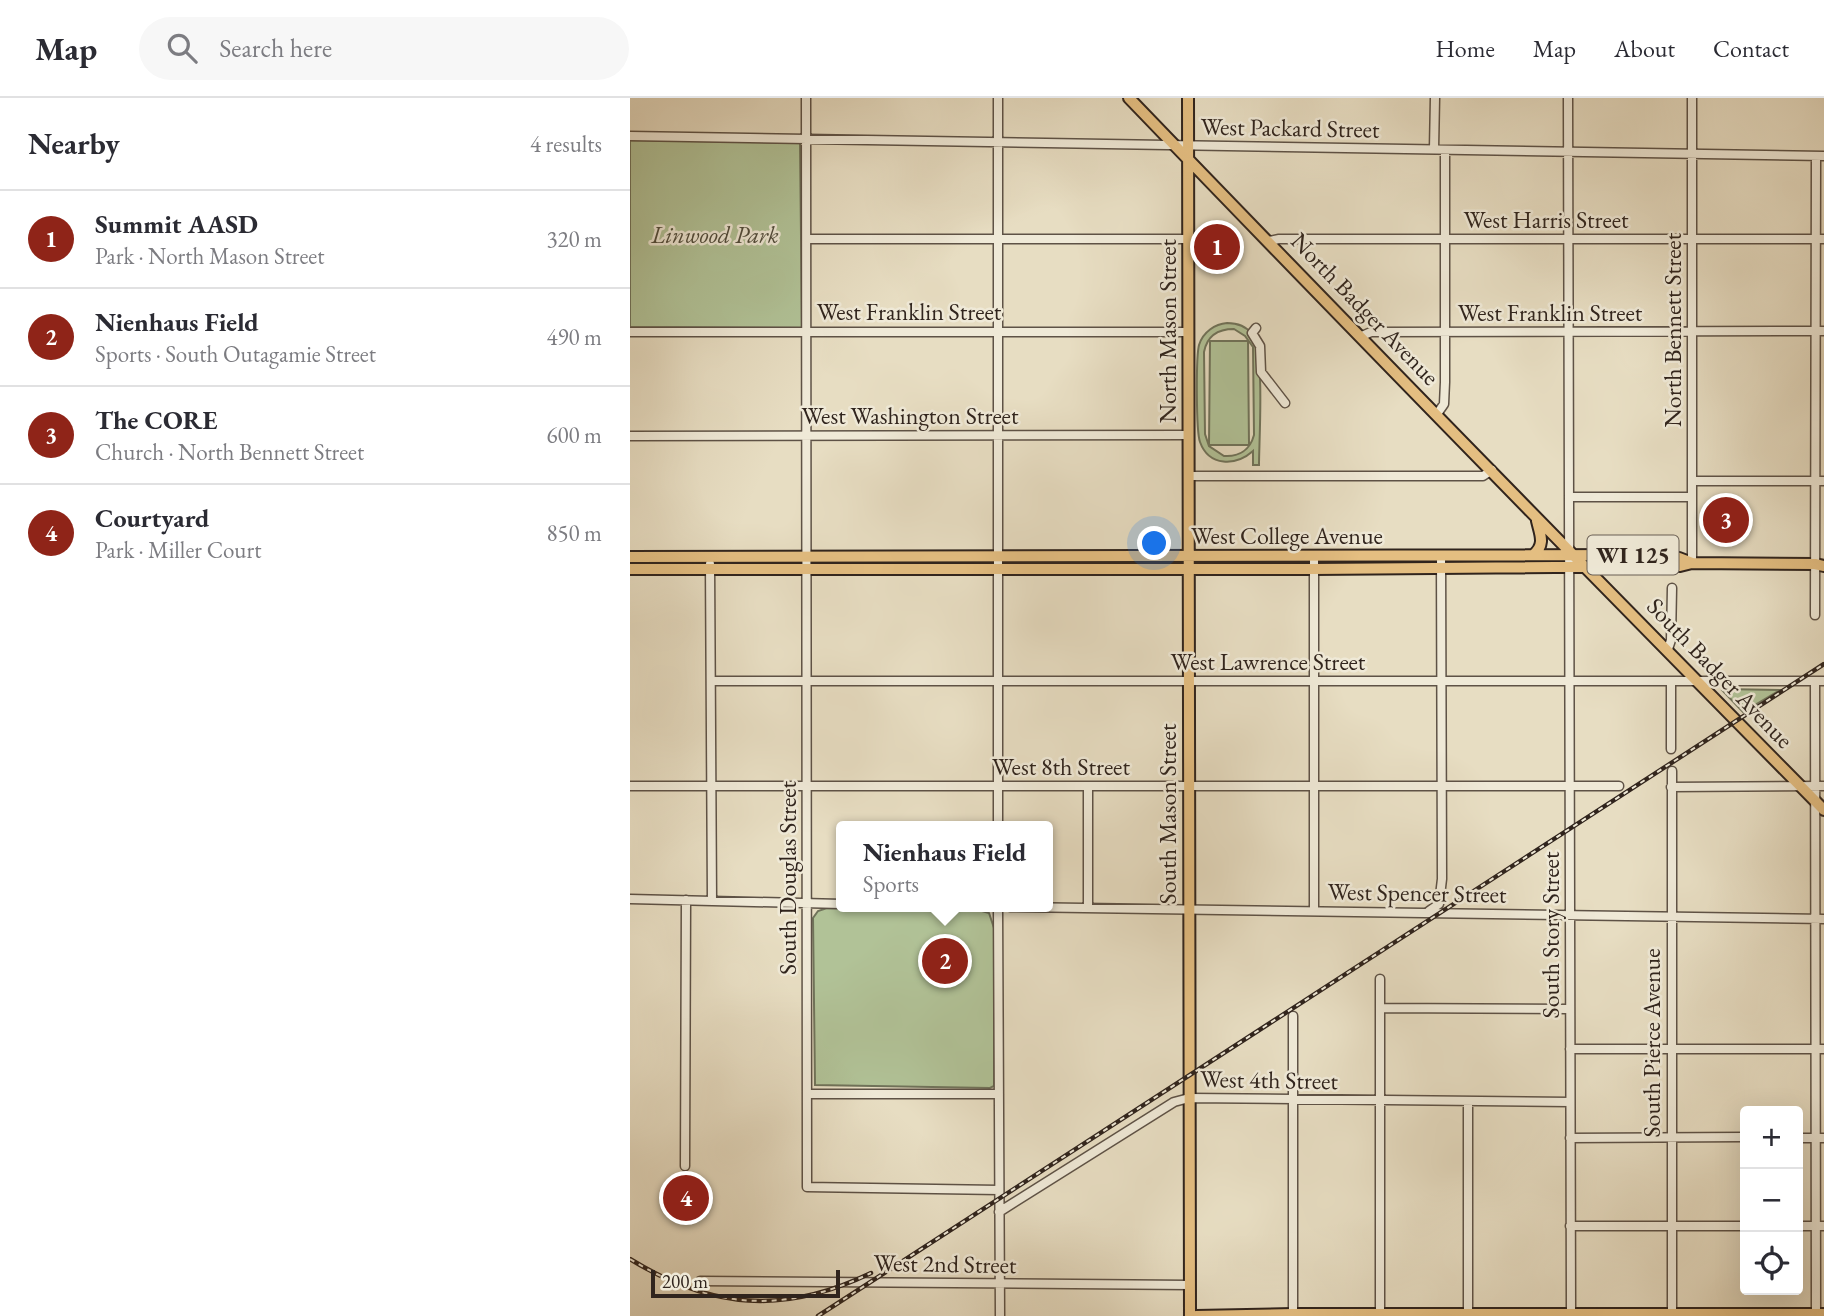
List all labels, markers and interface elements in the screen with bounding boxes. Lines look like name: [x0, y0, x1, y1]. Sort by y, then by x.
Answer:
search box: [139, 17, 629, 80]
text: Map: [35, 27, 97, 70]
icon: search: [163, 29, 201, 67]
text: Search here: [219, 31, 332, 65]
text: Home: [1435, 33, 1495, 64]
text: Map: [1533, 33, 1576, 64]
text: About: [1614, 33, 1675, 64]
text: Contact: [1713, 33, 1789, 64]
street label: West Packard Street: [1200, 110, 1380, 145]
text: Nearby: [28, 124, 120, 163]
text: 4 results: [530, 129, 602, 159]
street label: West Harris Street: [1463, 204, 1629, 235]
text: Summit AASD: [95, 207, 258, 241]
park label: Linwood Park: [650, 219, 779, 250]
pin: 1: [1194, 221, 1240, 273]
text: 1: [45, 224, 57, 254]
text: 320 m: [546, 224, 602, 254]
street label: North Badger Avenue: [1284, 226, 1446, 392]
street label: North Bennett Street: [1657, 232, 1688, 427]
street label: North Mason Street: [1152, 238, 1183, 423]
text: Park · North Mason Street: [95, 241, 324, 271]
street label: West Franklin Street: [817, 296, 1002, 327]
street label: West Franklin Street: [1458, 297, 1643, 328]
text: Nienhaus Field: [95, 305, 259, 339]
text: 2: [45, 322, 57, 352]
text: 490 m: [546, 322, 602, 352]
text: Sports · South Outagamie Street: [95, 339, 376, 369]
street label: West Washington Street: [802, 400, 1019, 431]
text: The CORE: [95, 403, 218, 437]
text: 3: [45, 420, 57, 450]
text: 600 m: [546, 420, 602, 450]
text: Church · North Bennett Street: [95, 437, 364, 467]
pin: 3: [1703, 494, 1749, 546]
text: Courtyard: [95, 501, 209, 535]
text: 4: [45, 518, 57, 548]
text: 850 m: [546, 518, 602, 548]
street label: West College Avenue: [1191, 520, 1383, 551]
your location: [1137, 526, 1171, 560]
text: Park · Miller Court: [95, 535, 261, 565]
road number: WI 125: [1588, 536, 1678, 575]
street label: South Badger Avenue: [1641, 591, 1800, 755]
street label: West Lawrence Street: [1171, 646, 1366, 677]
street label: South Mason Street: [1152, 723, 1183, 904]
street label: West 8th Street: [992, 751, 1130, 782]
street label: South Douglas Street: [772, 781, 803, 975]
popup: [836, 821, 1053, 912]
text: Nienhaus Field: [863, 835, 1026, 869]
street label: South Story Street: [1535, 851, 1566, 1019]
text: Sports: [863, 869, 919, 899]
street label: West Spencer Street: [1327, 875, 1507, 910]
pin: 2: [922, 935, 968, 987]
street label: South Pierce Avenue: [1636, 948, 1667, 1138]
street label: West 4th Street: [1200, 1063, 1339, 1096]
map controls: [1740, 1106, 1803, 1295]
button: +: [1740, 1106, 1803, 1169]
button: −: [1740, 1169, 1803, 1232]
pin: 4: [663, 1172, 709, 1224]
button: locate: [1740, 1232, 1803, 1295]
street label: West 2nd Street: [873, 1247, 1017, 1280]
scale bar: [651, 1267, 840, 1299]
text: 200 m: [662, 1269, 708, 1294]

